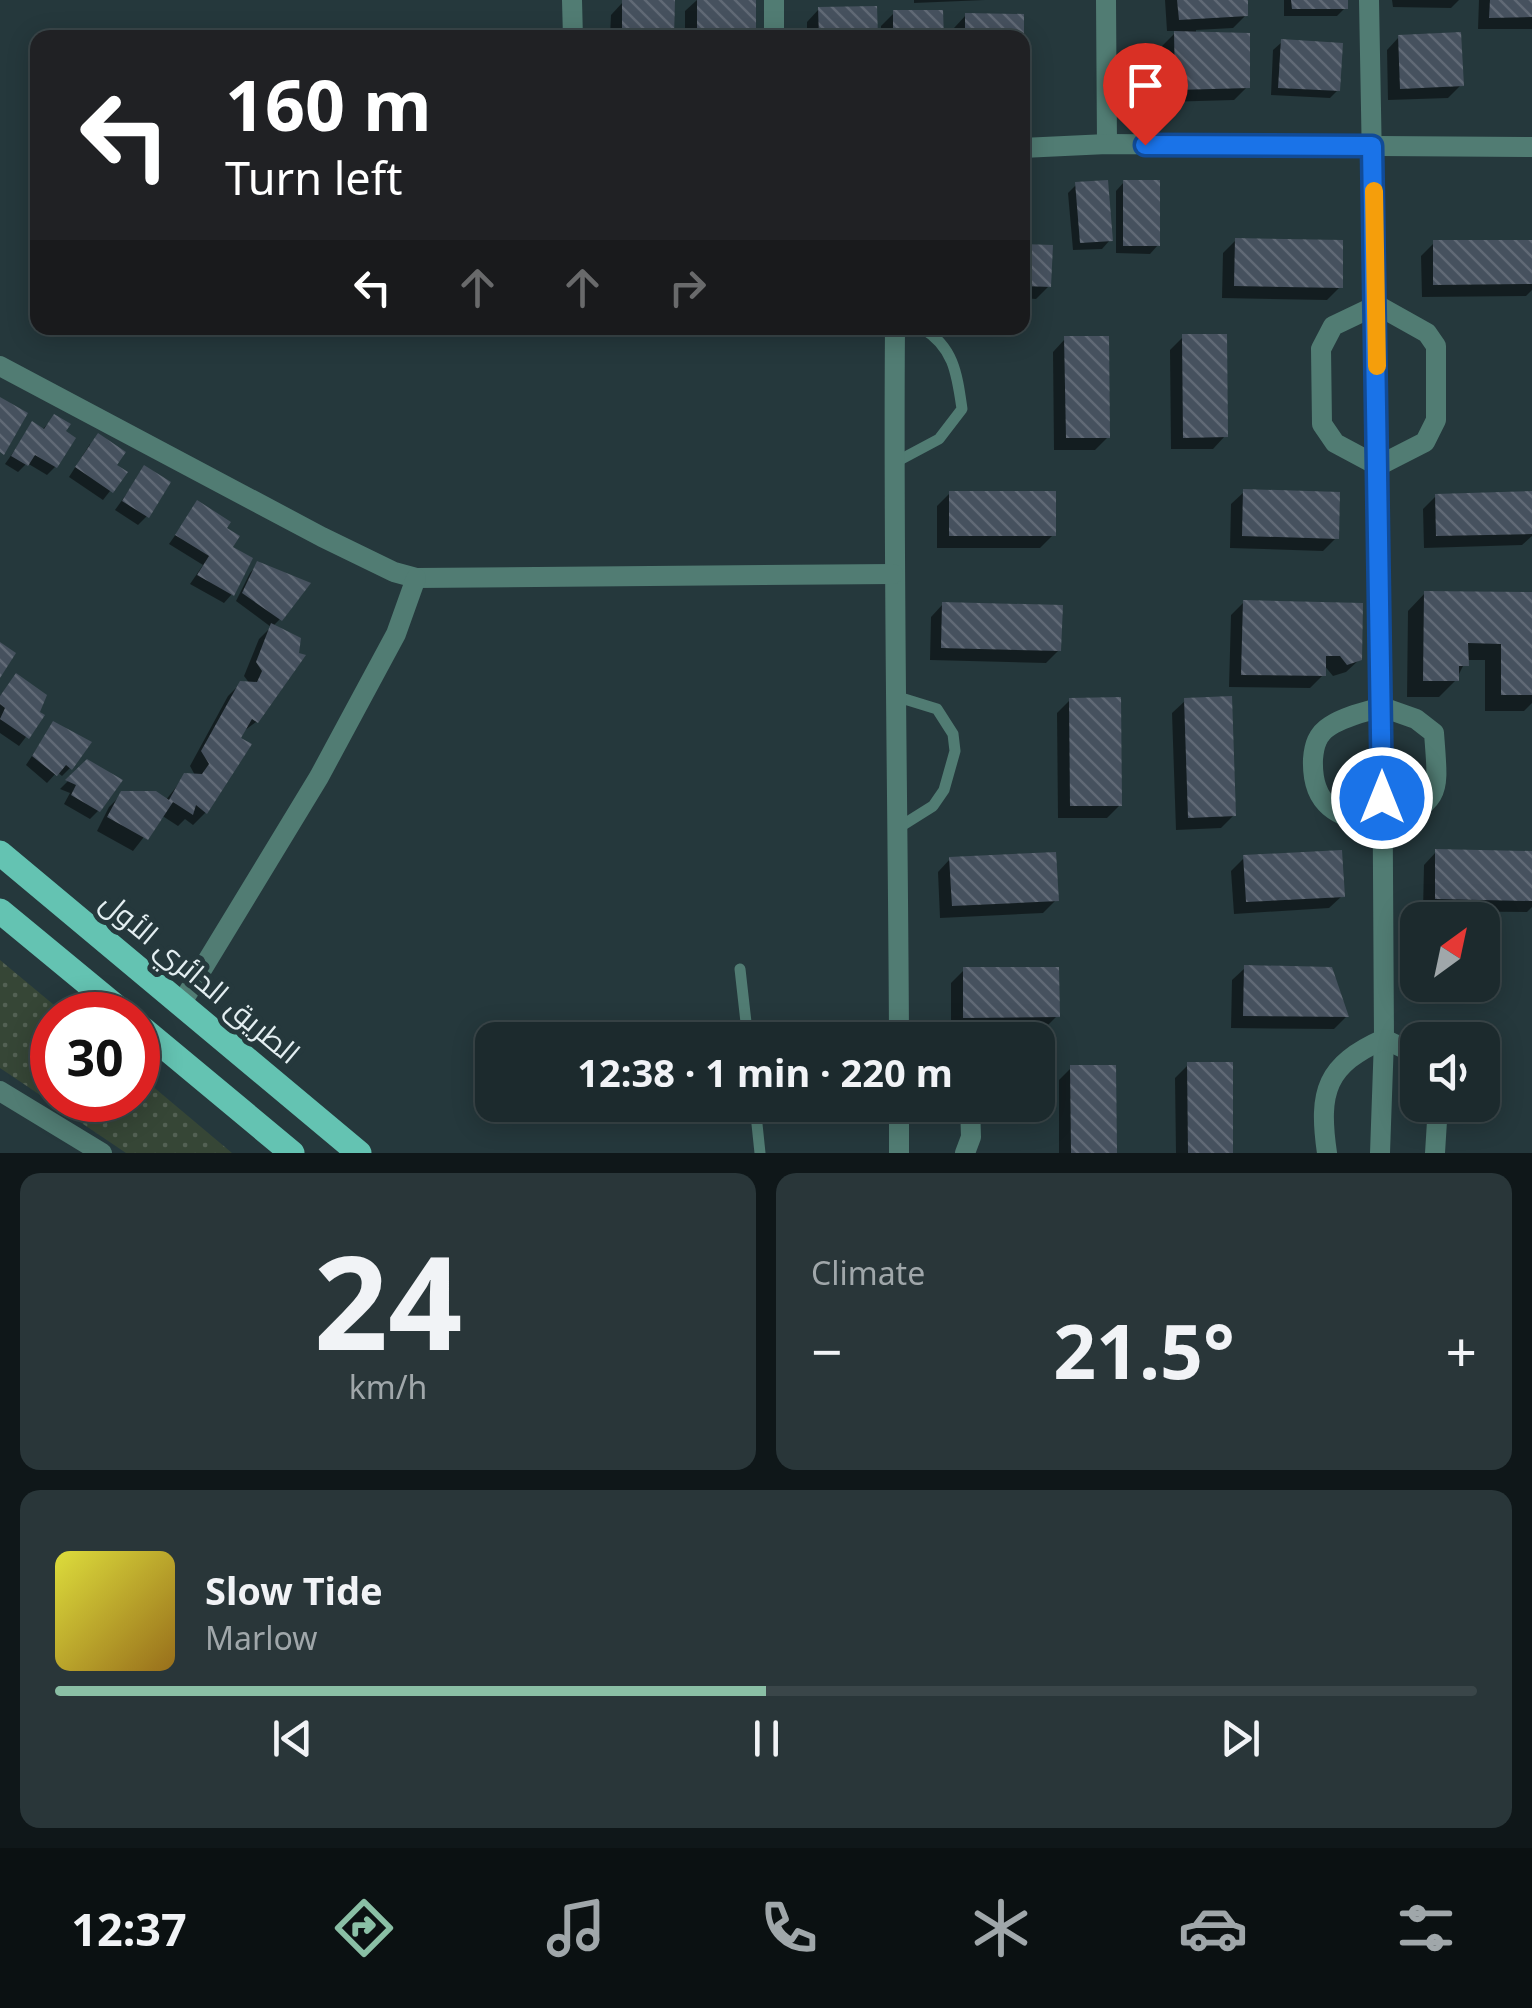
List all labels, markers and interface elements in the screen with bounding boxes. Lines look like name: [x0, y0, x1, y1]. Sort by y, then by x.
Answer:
pin: [1103, 43, 1188, 146]
text: 160 m: [225, 56, 432, 152]
icon: arrive: [1118, 58, 1173, 113]
icon: left: [60, 70, 190, 200]
text: Turn left: [225, 147, 402, 208]
icon: left: [345, 260, 400, 315]
icon: ahead: [450, 260, 505, 315]
icon: ahead: [555, 260, 610, 315]
icon: right: [660, 260, 715, 315]
position arrow: [1330, 746, 1434, 850]
street label: الطريق الدائري الأول: [90, 881, 309, 1076]
north arrow: [1400, 902, 1500, 1002]
map controls: [1400, 902, 1500, 1122]
speed limit sign: 30: [30, 992, 160, 1122]
button: sound: [1400, 1022, 1500, 1122]
text: 12:38 · 1 min · 220 m: [577, 1046, 953, 1098]
text: 24: [314, 1211, 462, 1388]
text: Climate: [811, 1251, 925, 1294]
text: 21.5°: [1053, 1299, 1235, 1401]
text: −: [811, 1313, 842, 1388]
text: +: [1446, 1313, 1477, 1388]
text: km/h: [349, 1365, 427, 1408]
text: Slow Tide: [205, 1564, 383, 1616]
text: Marlow: [205, 1616, 317, 1659]
icon: previous: [265, 1711, 320, 1766]
icon: pause: [739, 1711, 794, 1766]
icon: next: [1213, 1711, 1268, 1766]
icon: directions: [329, 1893, 399, 1963]
icon: music: [541, 1893, 611, 1963]
icon: phone: [754, 1893, 824, 1963]
icon: climate: [966, 1893, 1036, 1963]
icon: car: [1178, 1893, 1248, 1963]
icon: filters: [1391, 1893, 1461, 1963]
text: 12:37: [71, 1898, 187, 1959]

